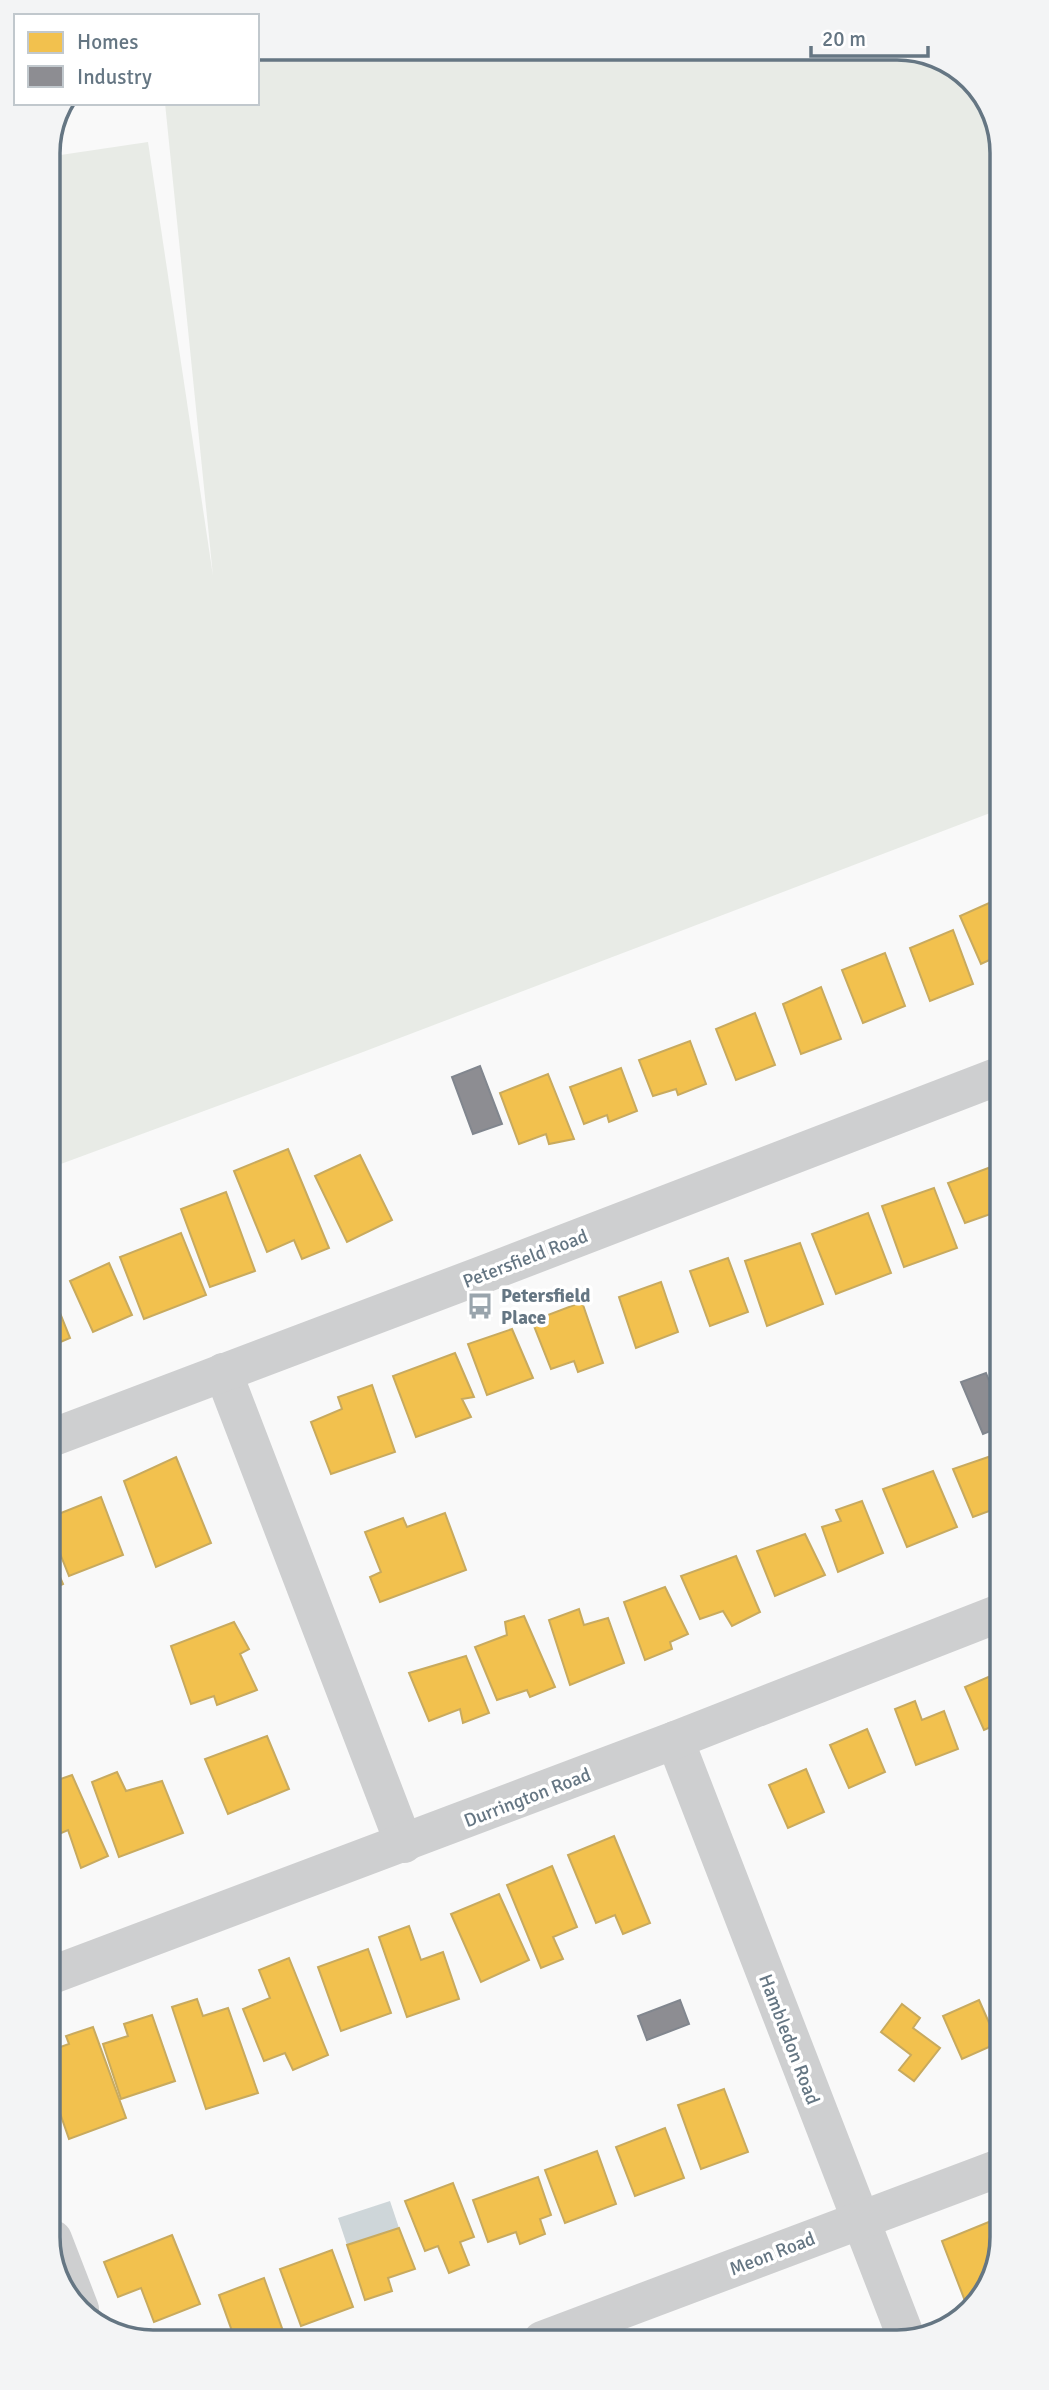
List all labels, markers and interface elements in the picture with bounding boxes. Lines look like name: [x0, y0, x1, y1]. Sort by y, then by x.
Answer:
legend: [14, 14, 259, 105]
scale bar: [811, 14, 928, 58]
text: 20 m: [822, 26, 866, 52]
text: Homes: [77, 29, 139, 55]
text: Industry: [77, 64, 152, 90]
street label: Petersfield Road: [459, 1224, 591, 1294]
place label: Petersfield Place: [501, 1284, 591, 1330]
bus stop icon: Petersfield Place: [465, 1291, 495, 1321]
street label: Durrington Road: [460, 1763, 594, 1833]
street label: Hambledon Road: [753, 1971, 825, 2108]
street label: Meon Road: [726, 2227, 819, 2281]

